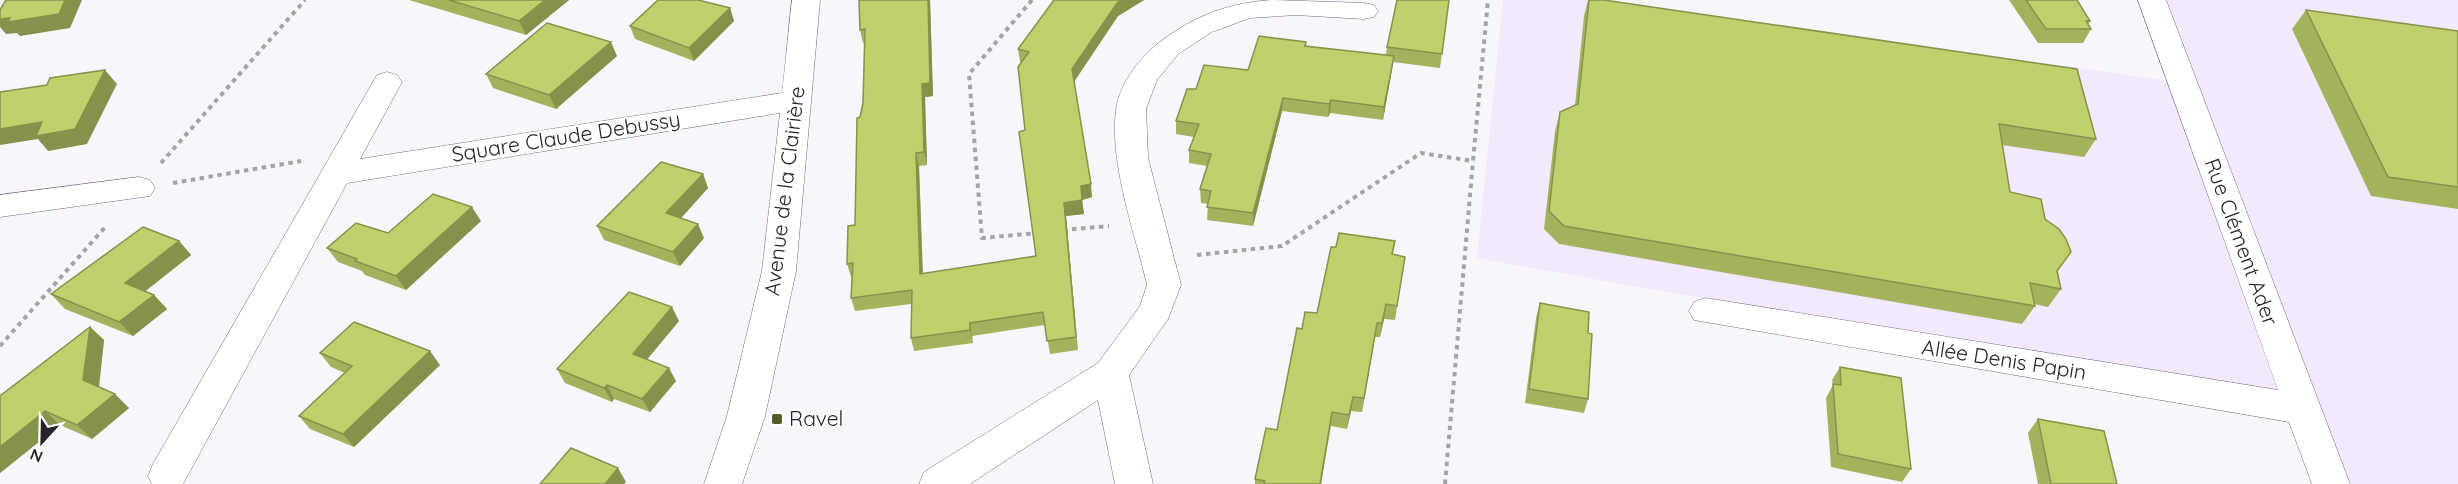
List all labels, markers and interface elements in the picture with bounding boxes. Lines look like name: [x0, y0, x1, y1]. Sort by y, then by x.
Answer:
street label: Avenue de la Clairière: [758, 85, 810, 297]
street label: Square Claude Debussy: [450, 105, 682, 167]
street label: Rue Clément Ader: [2200, 155, 2284, 329]
street label: Allée Denis Papin: [1920, 333, 2088, 385]
place label: Ravel: [789, 405, 843, 431]
north arrow: [12, 412, 72, 472]
marker: Ravel: [770, 412, 784, 426]
text: N: [27, 444, 46, 467]

